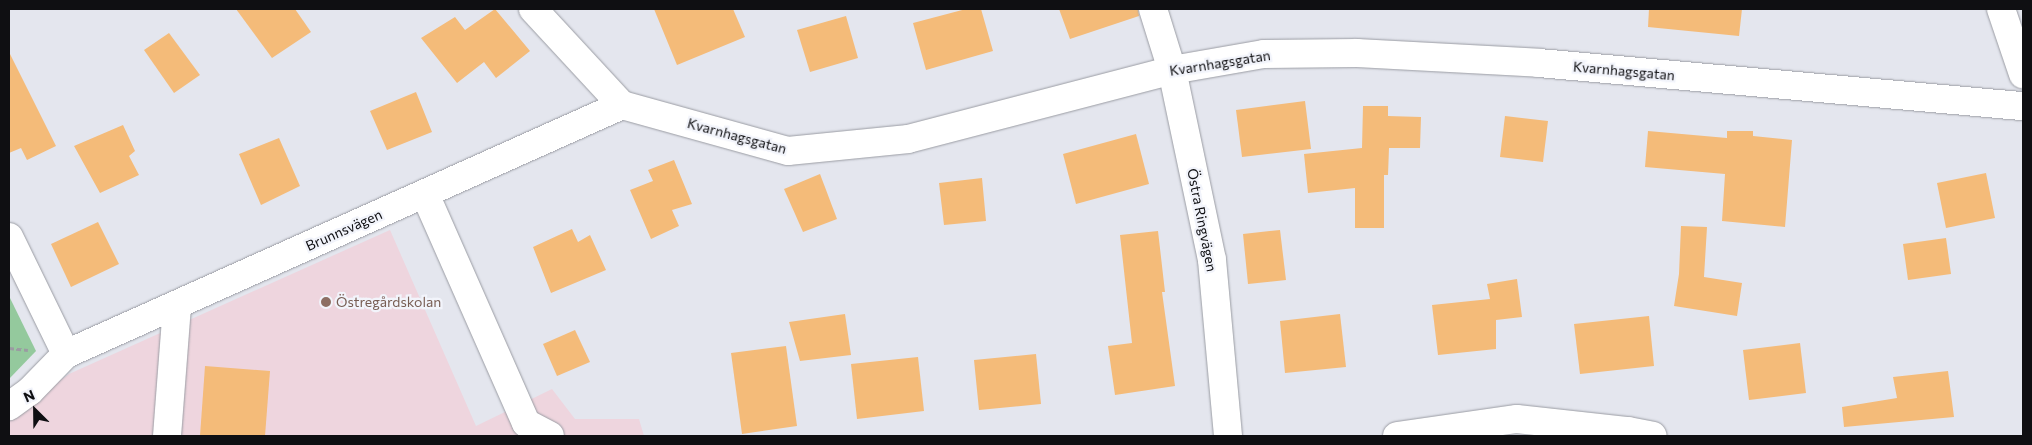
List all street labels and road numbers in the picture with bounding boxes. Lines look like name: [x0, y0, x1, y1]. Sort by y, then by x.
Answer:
street label: Kvarnhagsgatan: [1168, 47, 1272, 79]
street label: Kvarnhagsgatan: [1572, 58, 1676, 84]
street label: Kvarnhagsgatan: [686, 115, 788, 157]
street label: Östra Ringvägen: [1184, 167, 1220, 273]
street label: Brunnsvägen: [303, 206, 385, 254]

